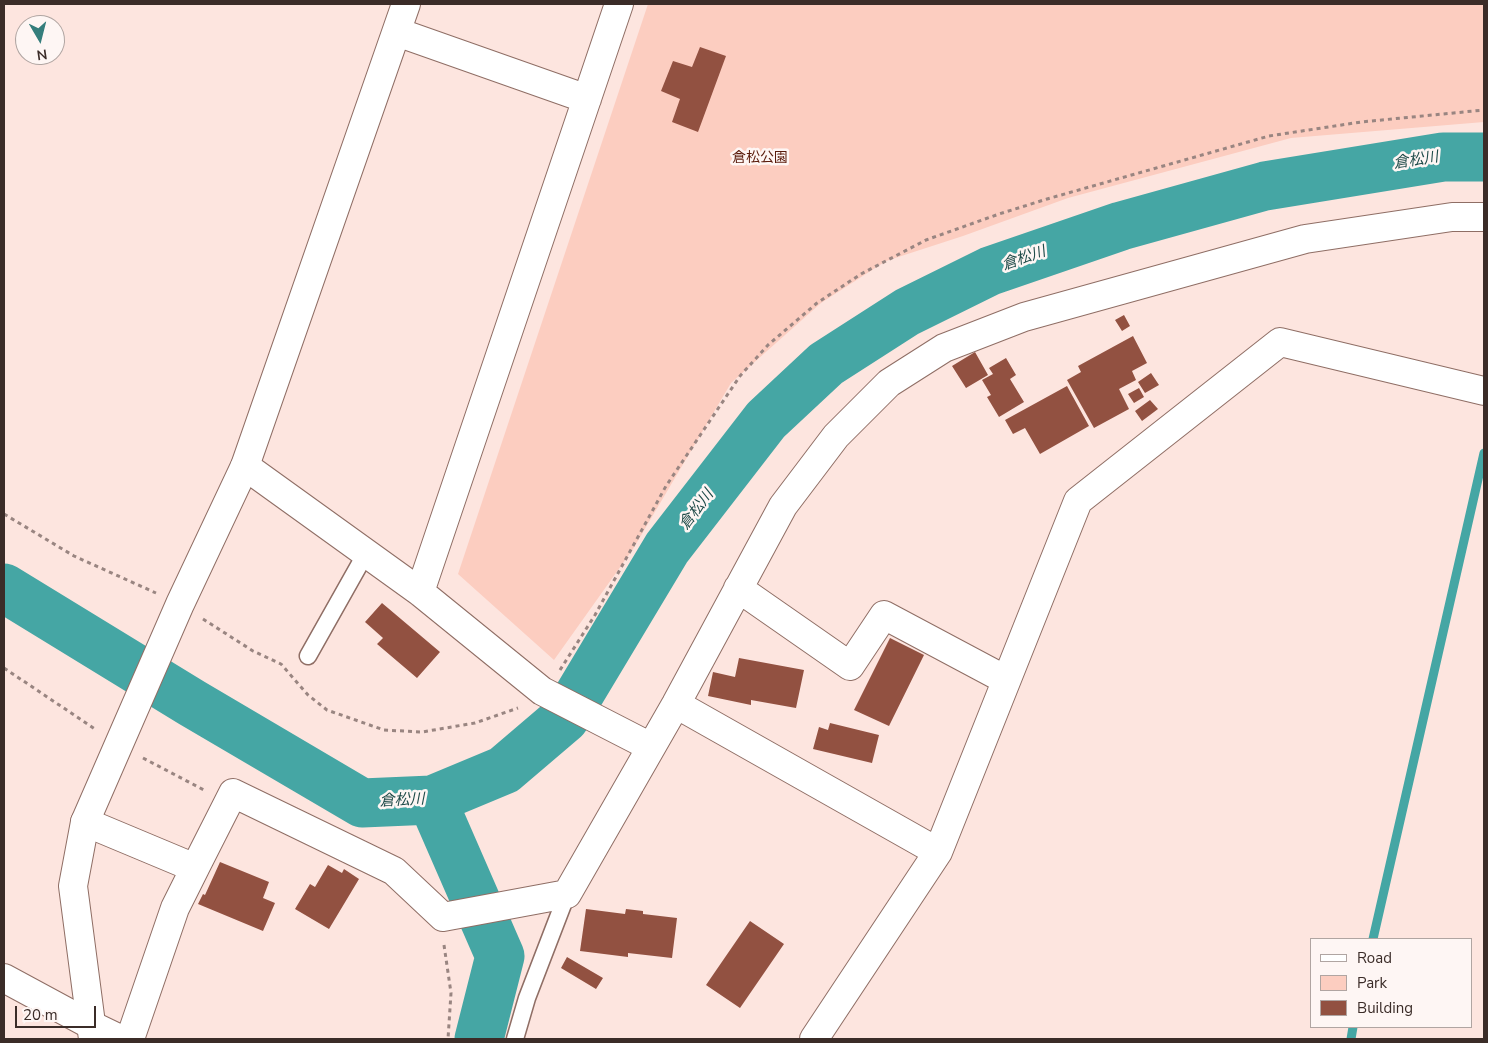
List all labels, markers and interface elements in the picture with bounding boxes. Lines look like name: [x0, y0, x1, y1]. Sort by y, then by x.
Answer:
north arrow: [15, 15, 65, 65]
text: N: [36, 44, 49, 64]
water label: 倉松川: [1392, 149, 1440, 173]
park label: 倉松公園: [732, 151, 788, 167]
water label: 倉松川: [1000, 243, 1048, 275]
water label: 倉松川: [676, 487, 718, 533]
water label: 倉松川: [379, 791, 425, 811]
legend: [1310, 938, 1473, 1028]
text: Road: [1357, 948, 1392, 968]
text: Park: [1357, 973, 1387, 993]
scale bar: [18, 996, 99, 1028]
text: Building: [1357, 998, 1413, 1018]
text: 20 m: [23, 1005, 58, 1025]

